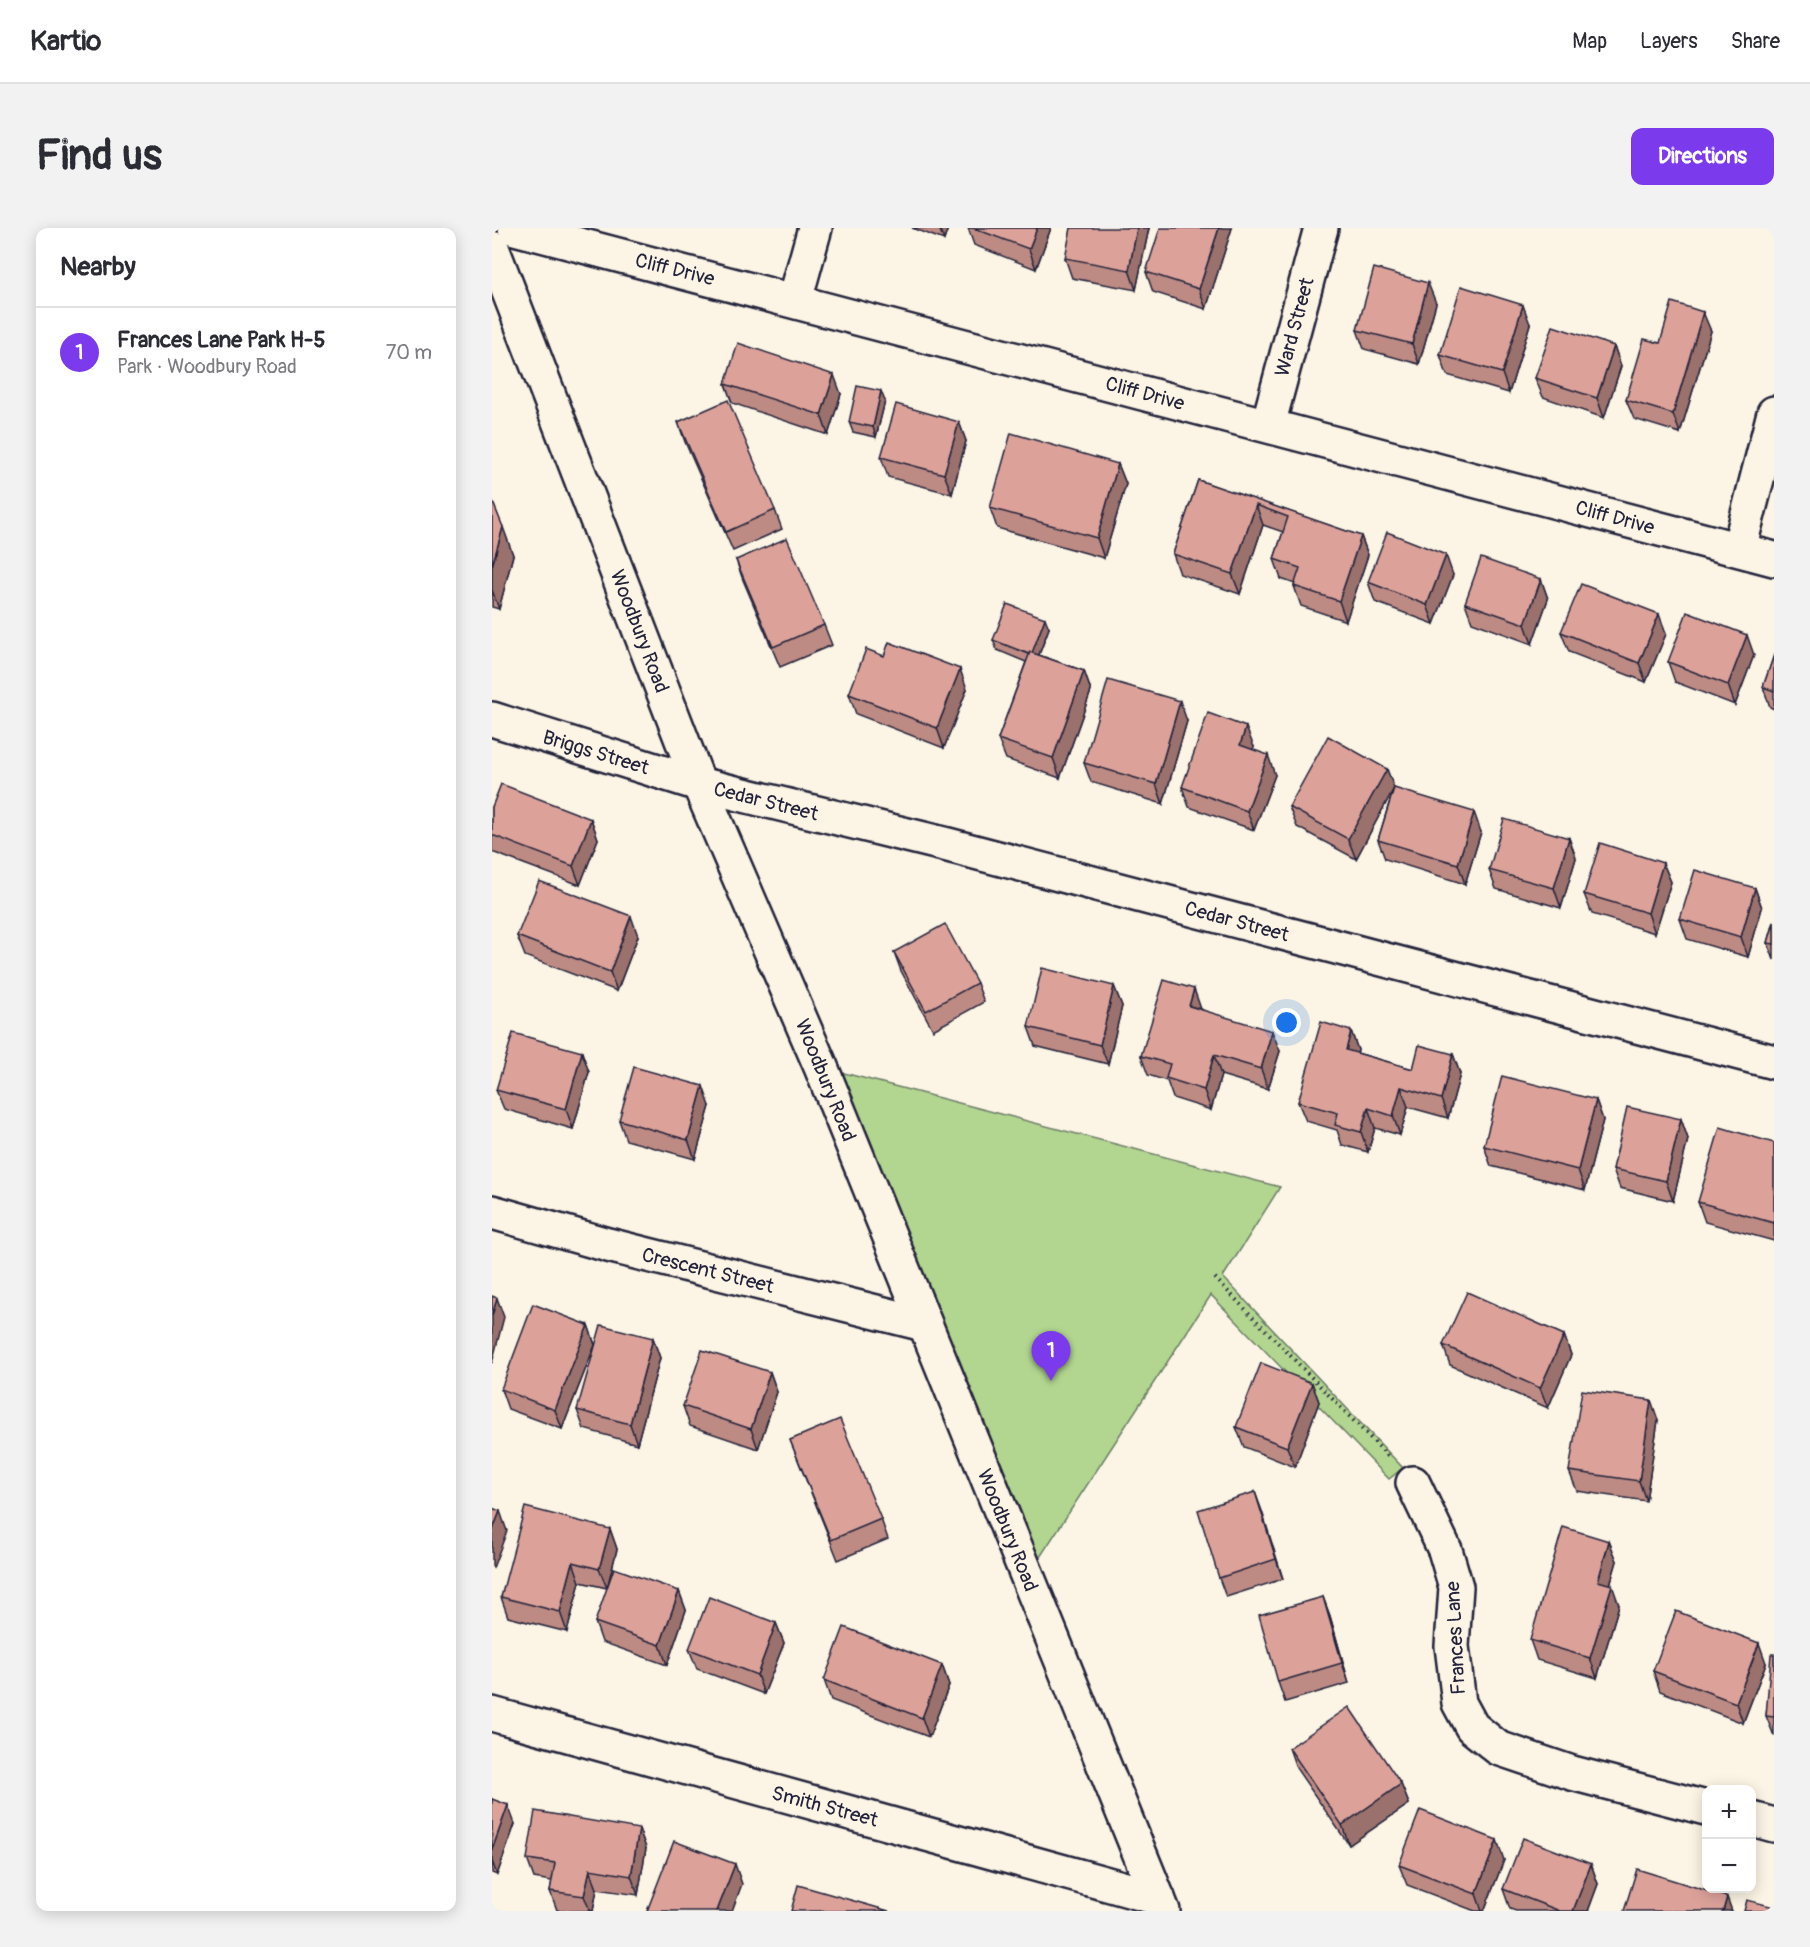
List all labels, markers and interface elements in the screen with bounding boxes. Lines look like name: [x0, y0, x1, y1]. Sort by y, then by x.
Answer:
text: Kartio: [30, 24, 101, 59]
text: Map: [1572, 28, 1607, 55]
text: Layers: [1640, 28, 1698, 55]
text: Share: [1731, 28, 1780, 55]
button: Directions: [1631, 128, 1774, 185]
text: Find us: [36, 130, 162, 182]
street label: Cliff Drive: [633, 248, 717, 291]
text: Nearby: [60, 251, 136, 283]
street label: Ward Street: [1269, 274, 1320, 379]
text: Frances Lane Park H-5: [117, 326, 325, 354]
text: 1: [76, 340, 83, 365]
text: 70 m: [386, 340, 432, 365]
text: Park · Woodbury Road: [117, 354, 297, 379]
street label: Cliff Drive: [1103, 371, 1187, 416]
street label: Cliff Drive: [1573, 495, 1657, 540]
street label: Woodbury Road: [605, 566, 674, 696]
street label: Briggs Street: [540, 724, 653, 781]
street label: Cedar Street: [711, 776, 822, 827]
street label: Cedar Street: [1182, 896, 1293, 948]
your location: [1272, 1008, 1301, 1037]
street label: Woodbury Road: [790, 1015, 861, 1145]
street label: Crescent Street: [639, 1242, 777, 1299]
pin: 1: [1032, 1332, 1070, 1381]
street label: Woodbury Road: [972, 1465, 1043, 1595]
street label: Frances Lane: [1440, 1580, 1471, 1695]
street label: Smith Street: [769, 1780, 882, 1833]
map controls: [1702, 1785, 1756, 1893]
button: +: [1702, 1785, 1756, 1839]
button: −: [1702, 1839, 1756, 1893]

